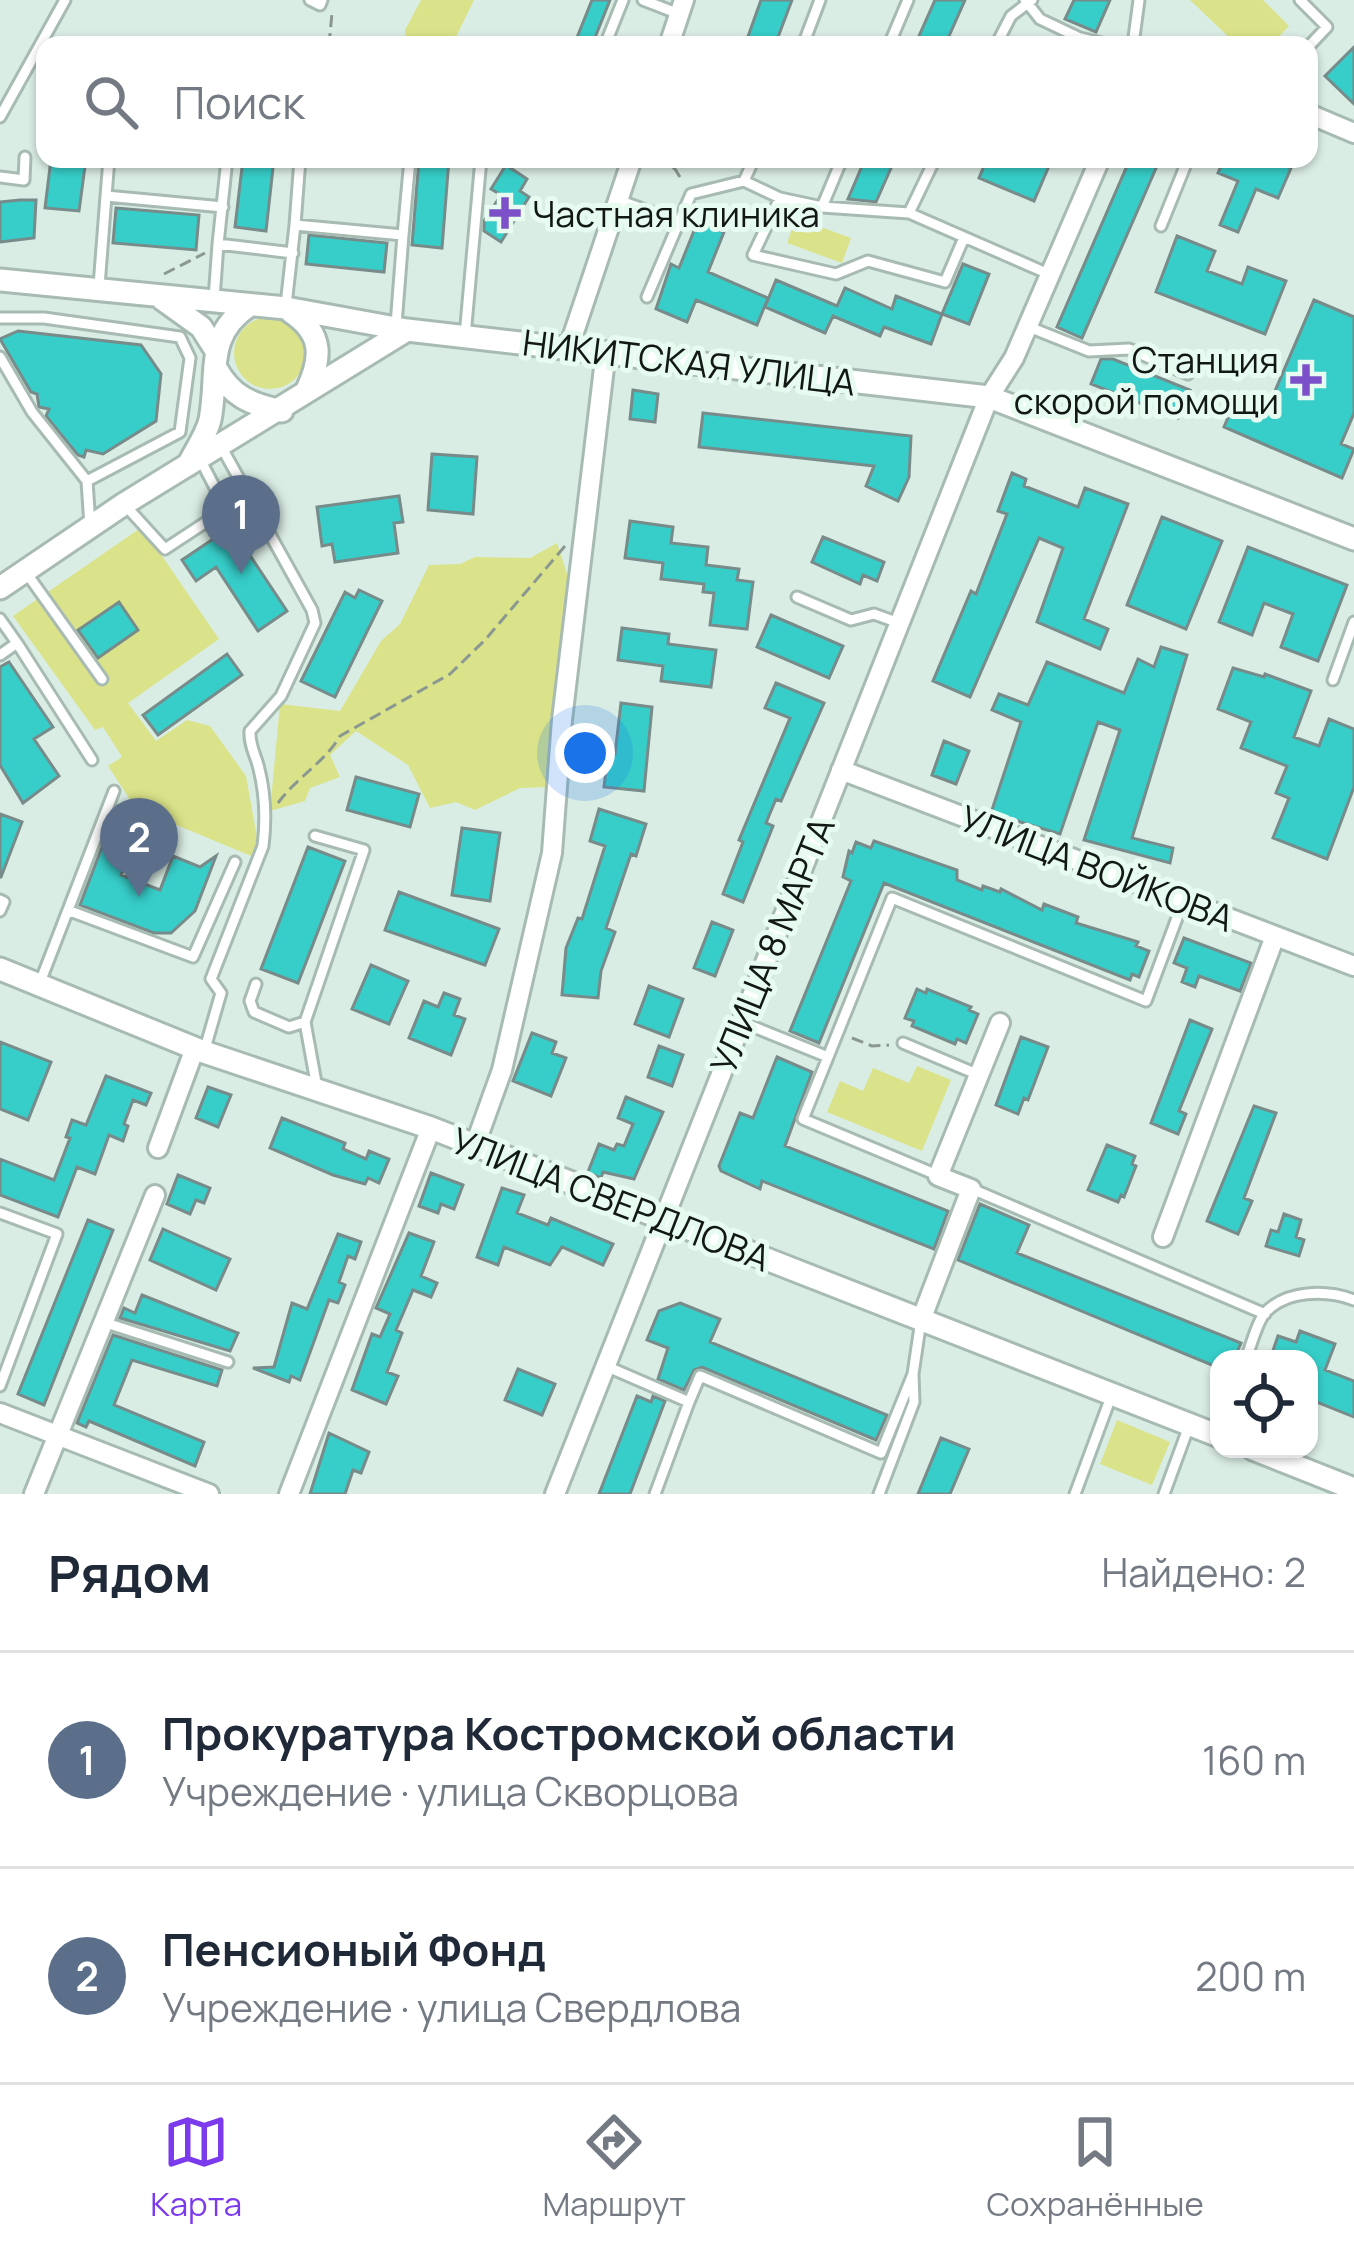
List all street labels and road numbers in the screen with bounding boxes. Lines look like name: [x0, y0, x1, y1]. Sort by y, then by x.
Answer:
street label: НИКИТСКАЯ УЛИЦА: [520, 317, 858, 407]
street label: УЛИЦА ВОЙКОВА: [953, 793, 1241, 943]
street label: УЛИЦА 8 МАРТА: [698, 810, 846, 1080]
street label: УЛИЦА СВЕРДЛОВА: [445, 1116, 778, 1282]

